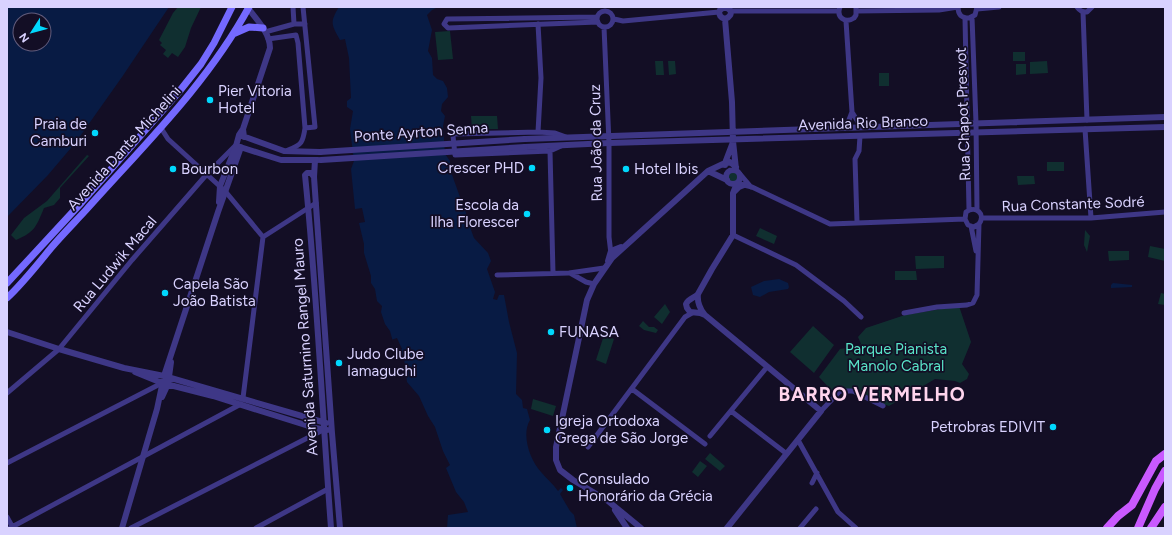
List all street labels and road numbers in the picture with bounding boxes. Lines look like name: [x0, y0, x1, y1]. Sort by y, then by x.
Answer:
street label: Rua Chapot Presvot: [952, 47, 974, 181]
street label: Avenida Dante Michelini: [63, 82, 185, 214]
street label: Rua João da Cruz: [586, 84, 606, 202]
street label: Avenida Rio Branco: [798, 112, 929, 134]
street label: Ponte Ayrton Senna: [353, 118, 489, 146]
street label: Rua Constante Sodré: [1001, 193, 1145, 215]
street label: Rua Ludwik Macal: [70, 212, 160, 316]
street label: Avenida Saturnino Rangel Mauro: [288, 237, 322, 457]

